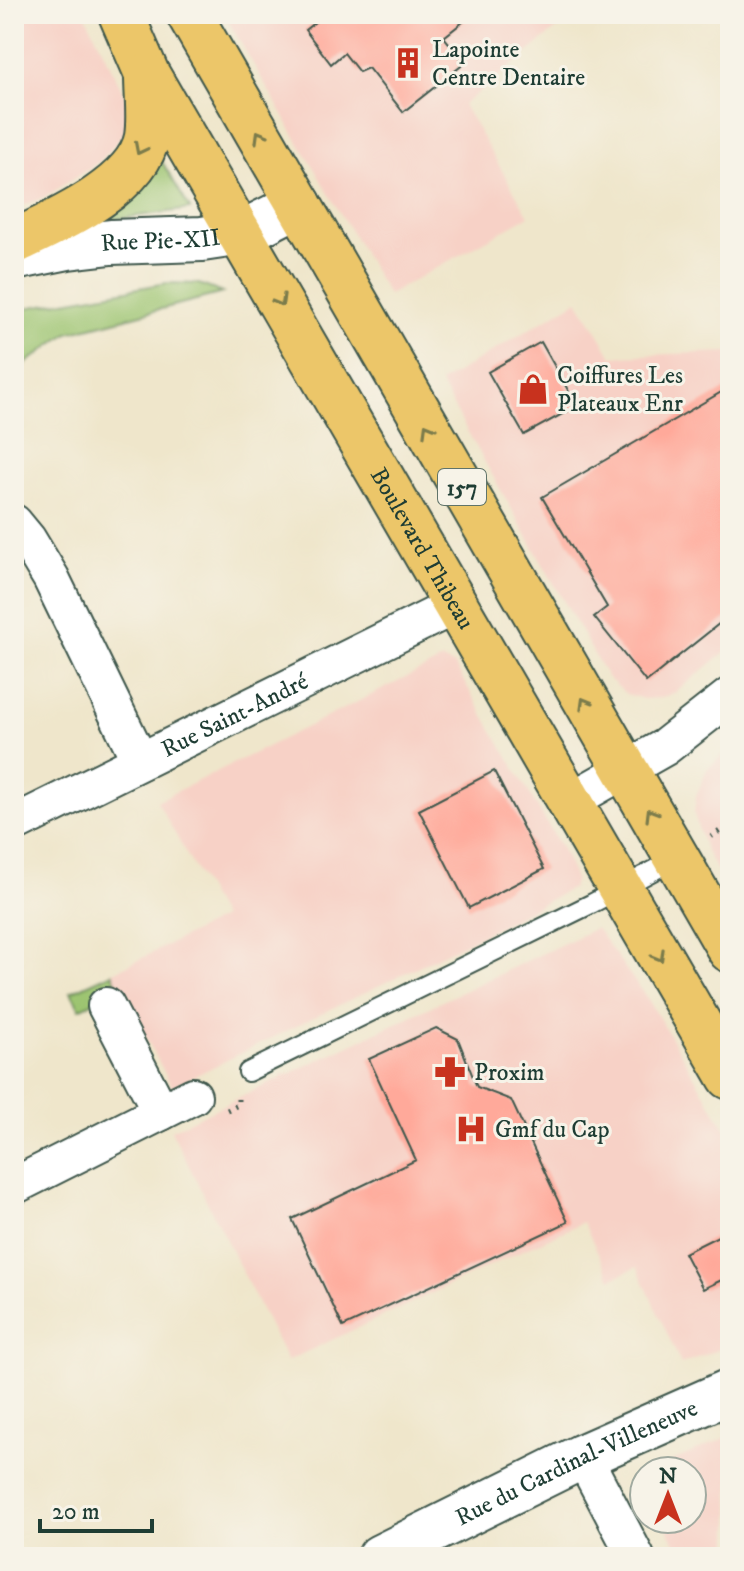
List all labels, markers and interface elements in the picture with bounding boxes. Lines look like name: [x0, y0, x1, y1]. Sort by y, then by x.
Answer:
place label: Lapointe Centre Dentaire: [432, 35, 585, 93]
building icon: Lapointe Centre Dentaire: [391, 46, 425, 80]
one-way arrow: [254, 130, 270, 145]
one-way arrow: [135, 141, 150, 156]
street label: Rue Pie-XII: [99, 222, 223, 259]
one-way arrow: [270, 292, 286, 307]
place label: Coiffures Les Plateaux Enr: [557, 361, 683, 419]
shop icon: Coiffures Les Plateaux Enr: [516, 372, 550, 406]
one-way arrow: [422, 423, 438, 438]
street label: Boulevard Thibeau: [363, 462, 481, 635]
road number: 157: [438, 469, 486, 505]
street label: Rue Saint-André: [156, 667, 313, 765]
one-way arrow: [579, 697, 595, 712]
one-way arrow: [645, 808, 661, 823]
one-way arrow: [649, 947, 665, 962]
pharmacy icon: Proxim: [433, 1055, 467, 1089]
place label: Proxim: [474, 1058, 545, 1088]
hospital icon: Gmf du Cap: [454, 1112, 488, 1146]
place label: Gmf du Cap: [495, 1115, 610, 1145]
street label: Rue du Cardinal-Villeneuve: [451, 1393, 702, 1533]
north arrow: [628, 1455, 708, 1535]
text: N: [659, 1463, 677, 1490]
scale bar: [40, 1483, 152, 1533]
text: 20 m: [52, 1497, 100, 1527]

